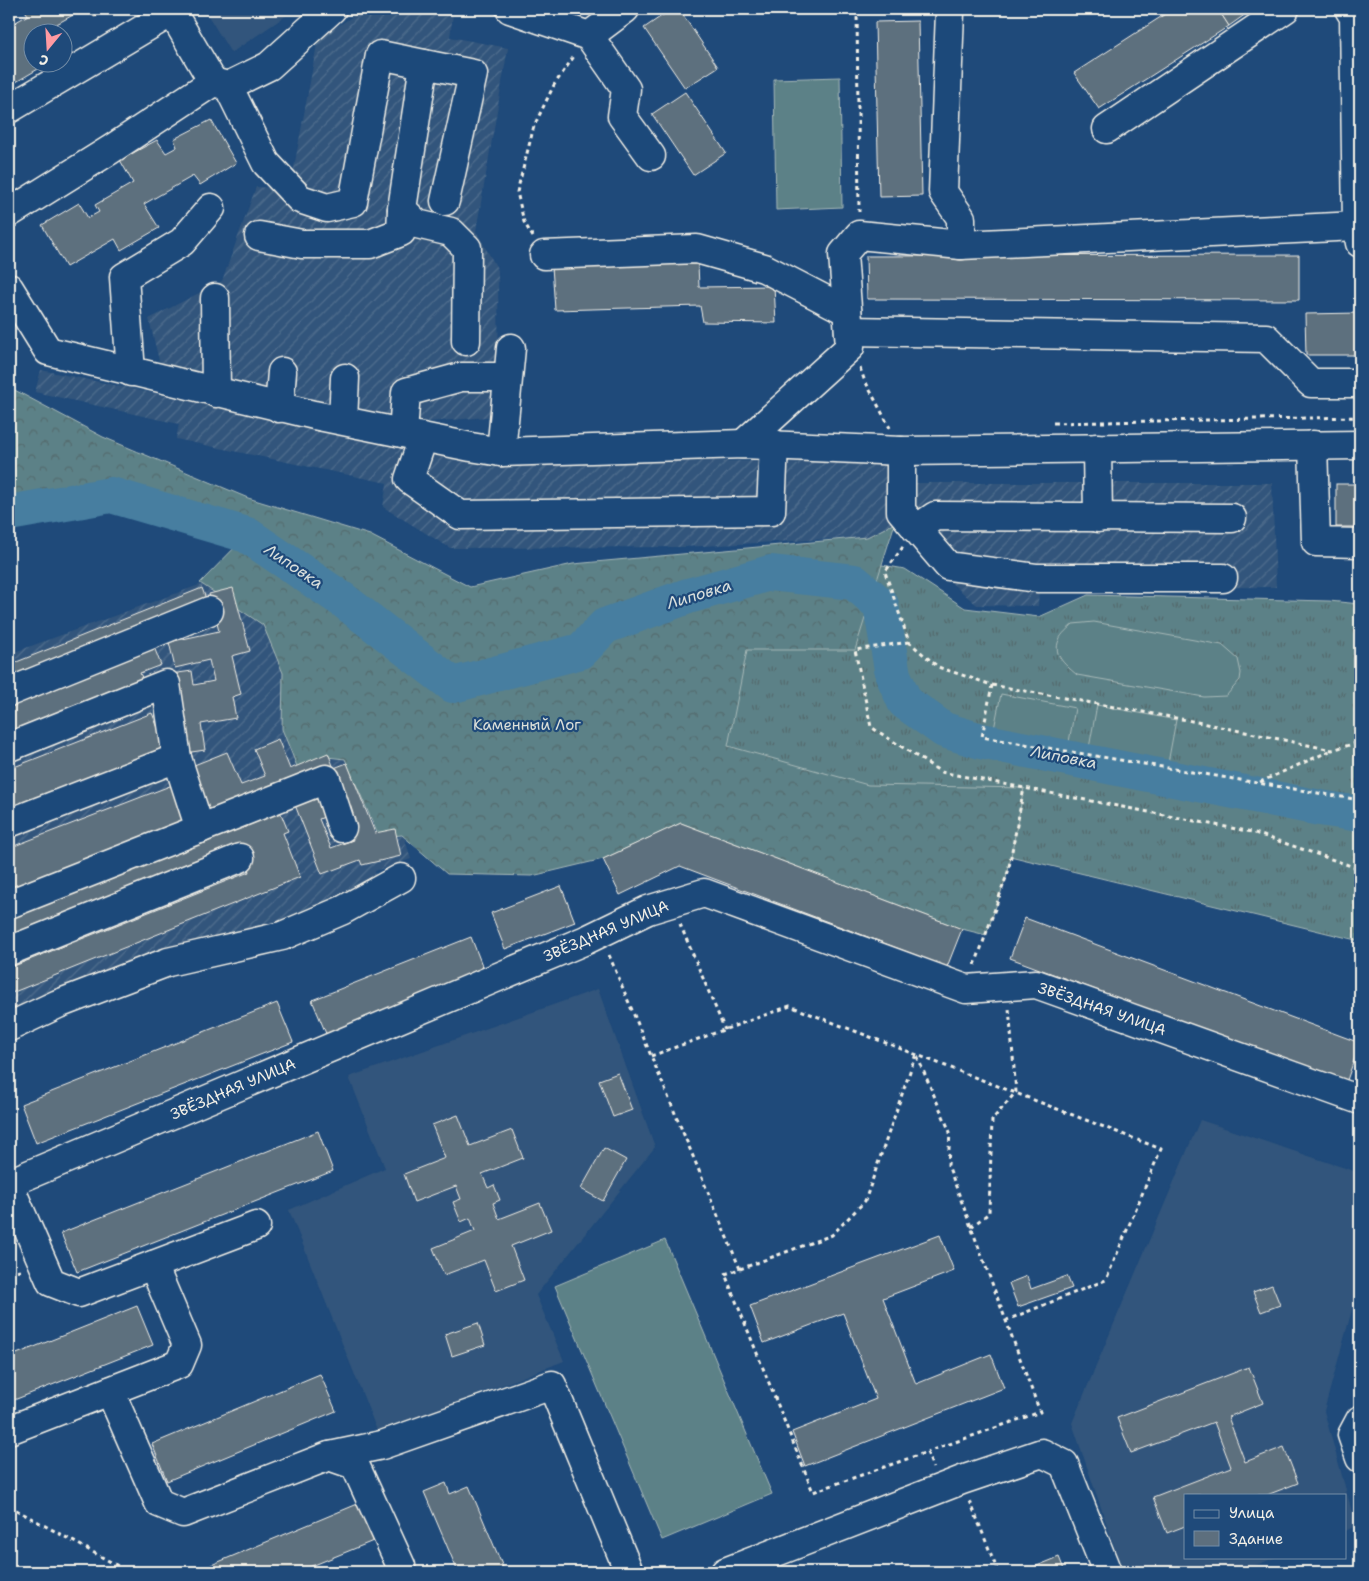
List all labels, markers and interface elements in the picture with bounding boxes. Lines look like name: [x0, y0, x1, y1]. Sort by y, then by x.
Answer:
north arrow: [22, 22, 72, 72]
text: С: [37, 50, 51, 70]
water label: Липовка: [260, 538, 328, 593]
water label: Липовка: [663, 574, 734, 614]
park label: Каменный Лог: [473, 715, 581, 735]
water label: Липовка: [1028, 740, 1099, 774]
street label: ЗВЁЗДНАЯ УЛИЦА: [540, 896, 672, 966]
street label: ЗВЁЗДНАЯ УЛИЦА: [1035, 978, 1169, 1040]
street label: ЗВЁЗДНАЯ УЛИЦА: [167, 1054, 299, 1124]
legend: [1184, 1494, 1346, 1558]
text: Улица: [1229, 1503, 1275, 1523]
text: Здание: [1229, 1529, 1283, 1549]

